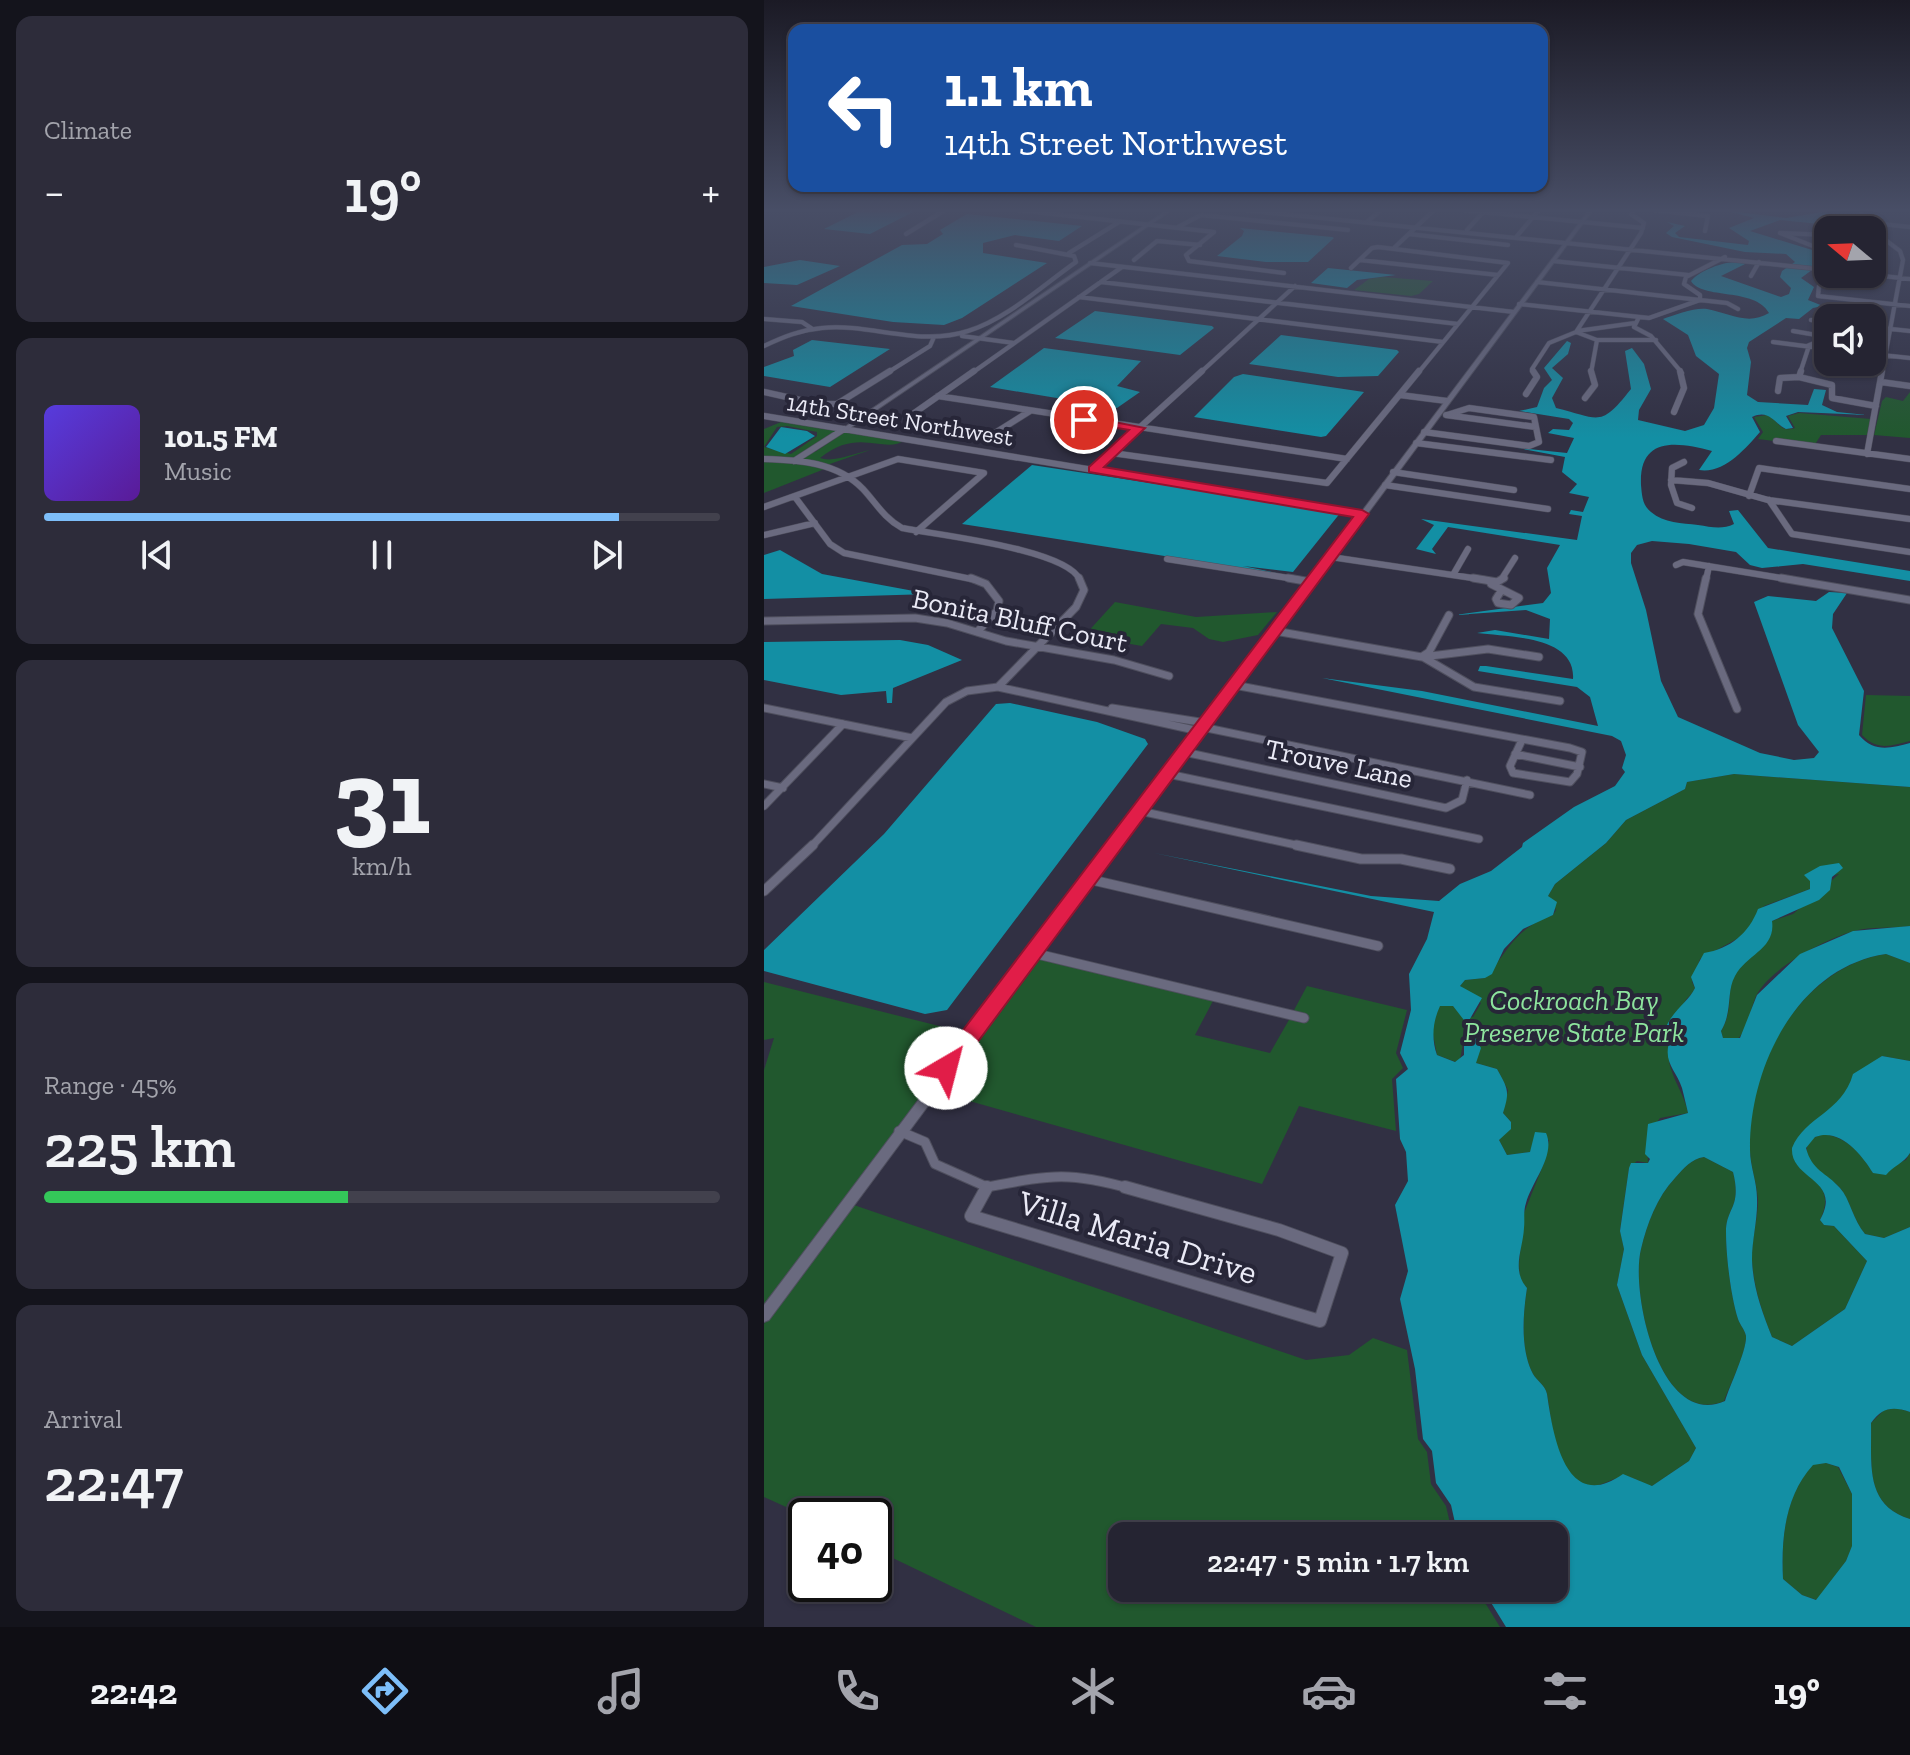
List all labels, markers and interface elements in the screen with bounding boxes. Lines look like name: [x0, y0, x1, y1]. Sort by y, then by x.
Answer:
text: 1.1 km: [944, 53, 1093, 120]
icon: left: [812, 56, 916, 160]
text: Climate: [44, 114, 132, 146]
text: 14th Street Northwest: [944, 121, 1287, 164]
text: 19°: [344, 155, 422, 227]
text: −: [44, 165, 65, 218]
text: +: [701, 165, 720, 218]
north arrow: [1814, 216, 1886, 288]
map controls: [1814, 216, 1886, 376]
button: sound: [1814, 304, 1886, 376]
pin: [1050, 386, 1118, 454]
street label: 14th Street Northwest: [785, 387, 1015, 452]
icon: arrive: [1062, 398, 1106, 442]
text: 101.5 FM: [164, 419, 278, 455]
text: Music: [164, 455, 232, 487]
icon: previous: [135, 533, 179, 577]
icon: pause: [360, 533, 404, 577]
icon: next: [585, 533, 629, 577]
street label: Bonita Bluff Court: [909, 582, 1131, 660]
street label: Trouve Lane: [1262, 732, 1416, 795]
text: 31: [333, 735, 431, 860]
text: km/h: [352, 850, 412, 882]
park label: Cockroach Bay Preserve State Park: [1464, 984, 1684, 1049]
position arrow: [904, 1026, 988, 1110]
text: Range · 45%: [44, 1069, 177, 1101]
text: 225 km: [44, 1110, 235, 1182]
street label: Villa Maria Drive: [1013, 1181, 1262, 1293]
text: Arrival: [44, 1403, 122, 1435]
text: 22:47: [44, 1444, 183, 1516]
speed limit sign: 40: [788, 1498, 892, 1602]
text: 22:47 · 5 min · 1.7 km: [1207, 1544, 1469, 1580]
icon: directions: [357, 1663, 413, 1719]
icon: music: [593, 1663, 649, 1719]
icon: phone: [829, 1663, 885, 1719]
icon: climate: [1065, 1663, 1121, 1719]
icon: car: [1301, 1663, 1357, 1719]
icon: filters: [1537, 1663, 1593, 1719]
text: 22:42: [90, 1670, 177, 1713]
text: 19°: [1773, 1670, 1820, 1713]

